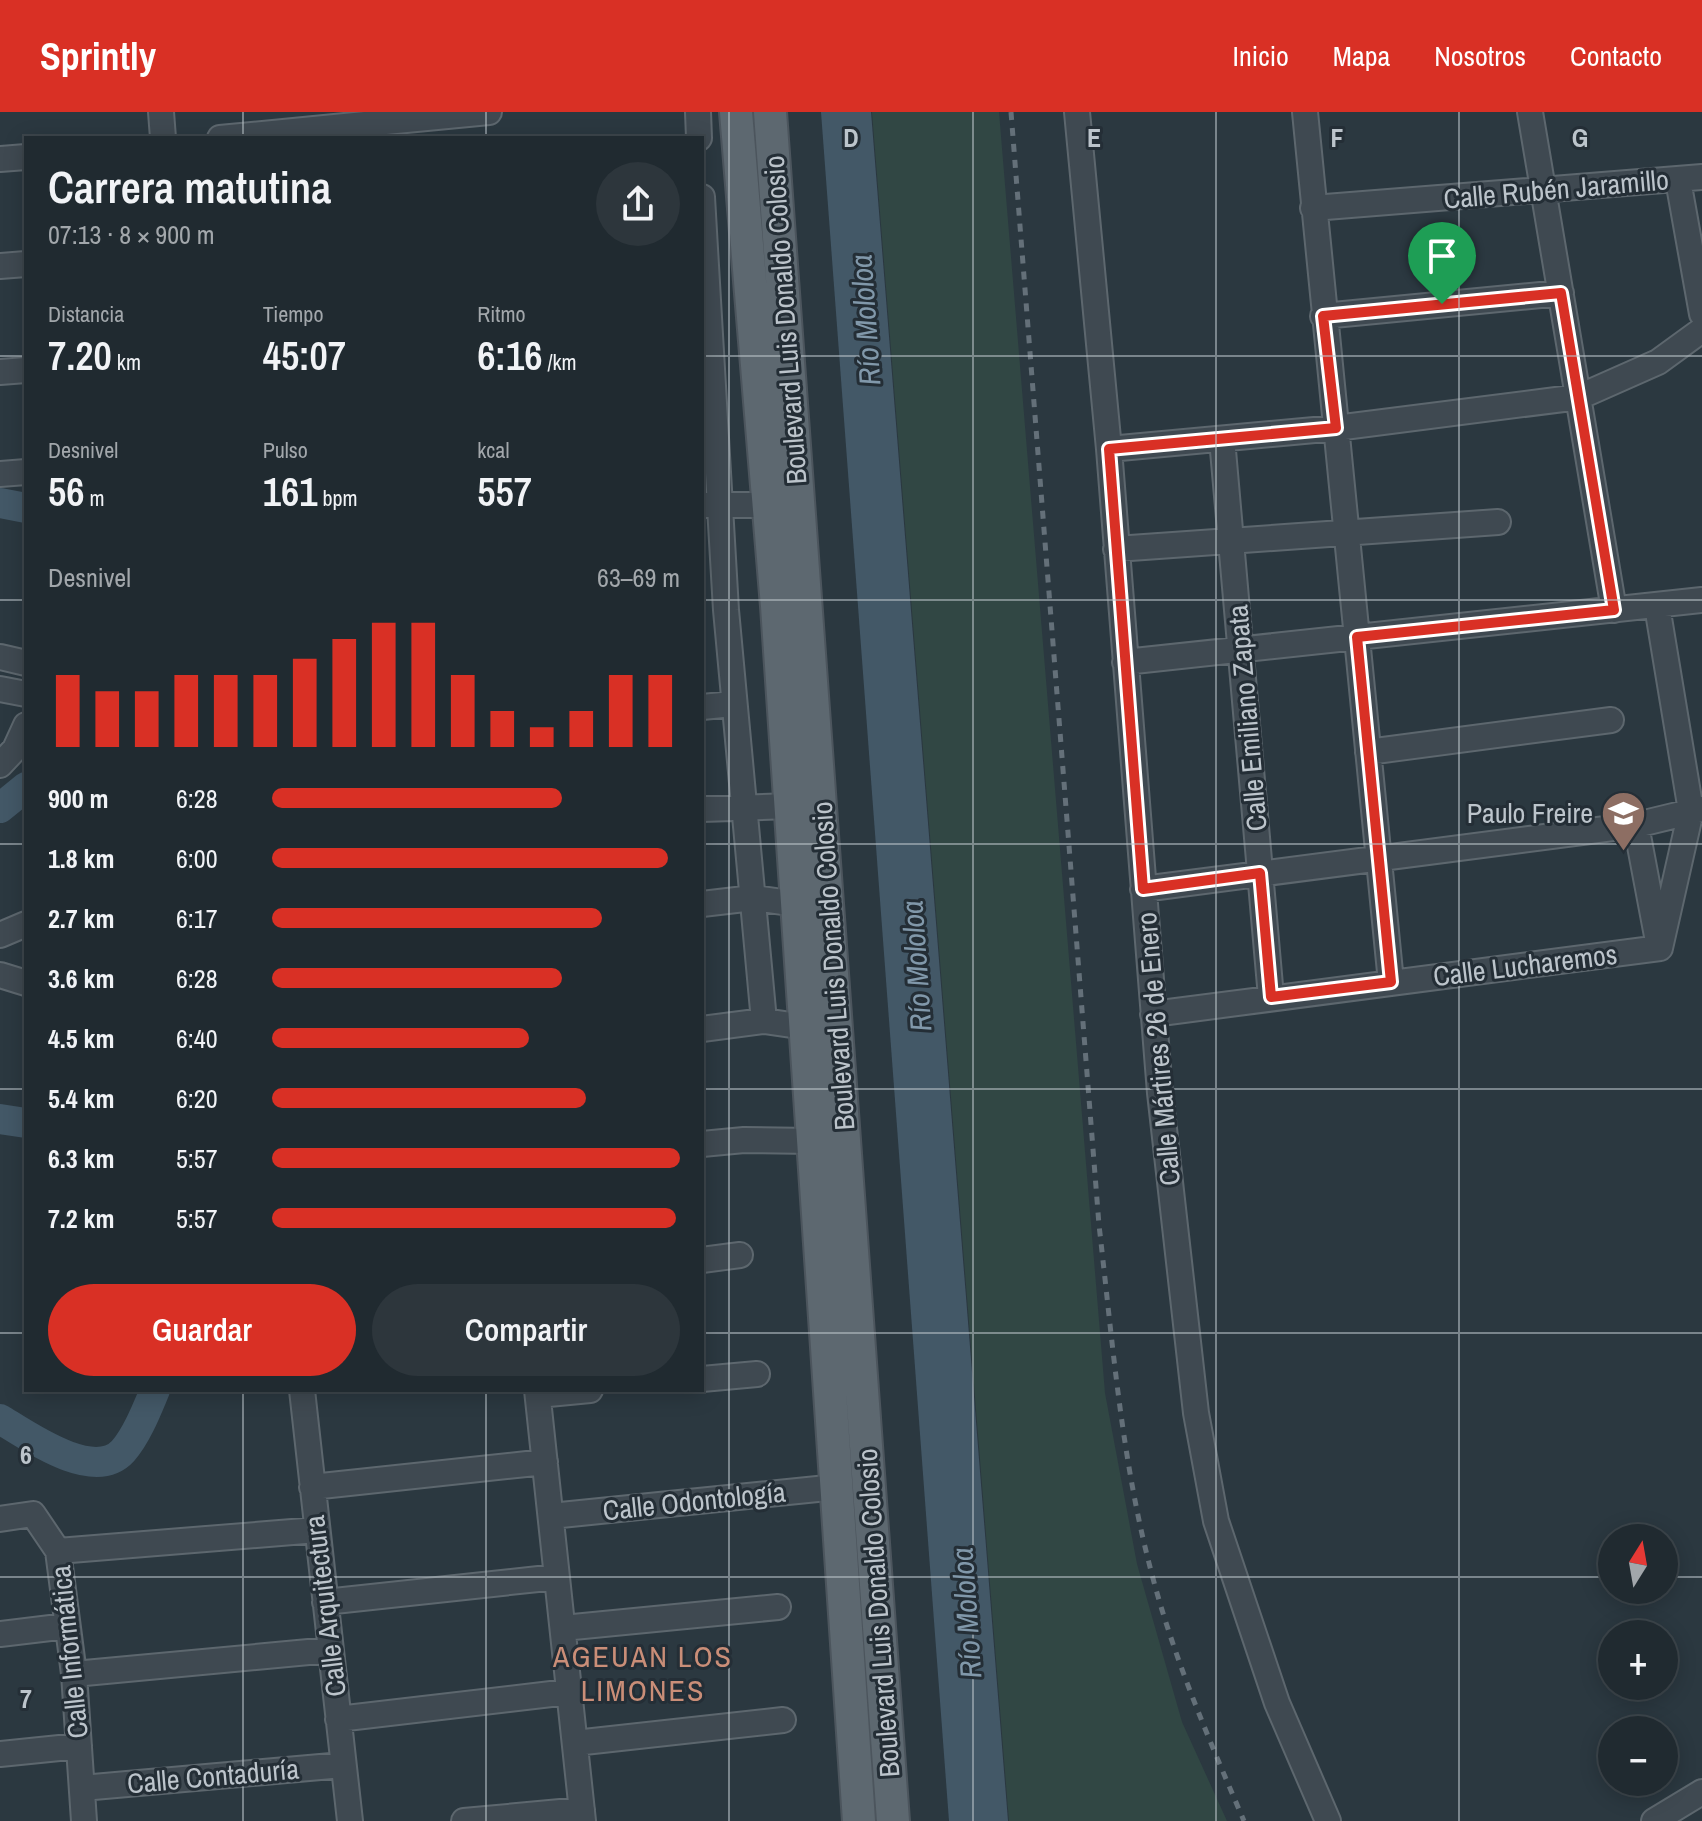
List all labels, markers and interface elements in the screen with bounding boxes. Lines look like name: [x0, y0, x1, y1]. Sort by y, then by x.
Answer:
text: Sprintly: [40, 31, 156, 82]
text: Inicio: [1233, 37, 1289, 75]
text: Mapa: [1333, 37, 1390, 75]
text: Nosotros: [1434, 37, 1526, 75]
text: Contacto: [1570, 37, 1662, 75]
text: D: [843, 120, 859, 155]
text: E: [1087, 120, 1101, 155]
text: F: [1330, 120, 1344, 155]
text: G: [1572, 120, 1588, 155]
street label: Boulevard Luis Donaldo Colosio: [755, 154, 815, 486]
text: Carrera matutina: [48, 157, 331, 217]
street label: Calle Rubén Jaramillo: [1442, 160, 1670, 218]
button: share: [596, 162, 680, 246]
text: 07:13 · 8 × 900 m: [48, 217, 215, 252]
pin: [1408, 222, 1476, 304]
icon: arrive: [1420, 234, 1464, 278]
water label: Río Mololoa: [840, 253, 890, 387]
text: Distancia: [48, 299, 124, 329]
text: Tiempo: [263, 299, 323, 329]
text: Ritmo: [477, 299, 525, 329]
text: 7.20: [48, 329, 112, 382]
text: 45:07: [263, 329, 346, 382]
text: 6:16: [477, 329, 542, 382]
text: km: [112, 347, 141, 377]
text: /km: [542, 347, 576, 377]
text: Desnivel: [48, 435, 118, 465]
text: Pulso: [263, 435, 308, 465]
text: kcal: [477, 435, 509, 465]
text: 56: [48, 465, 84, 518]
text: 161: [263, 465, 317, 518]
text: 557: [477, 465, 532, 518]
text: m: [84, 483, 105, 513]
text: bpm: [317, 483, 358, 513]
text: Desnivel: [48, 560, 131, 595]
text: 63–69 m: [597, 560, 680, 595]
street label: Calle Emiliano Zapata: [1218, 603, 1276, 833]
text: 900 m: [48, 781, 108, 816]
text: 6:28: [176, 781, 218, 816]
school or university icon: Paulo Freire: [1600, 789, 1648, 852]
place label: Paulo Freire: [1467, 794, 1593, 832]
street label: Boulevard Luis Donaldo Colosio: [803, 800, 863, 1132]
text: 1.8 km: [48, 841, 114, 876]
text: 6:00: [176, 841, 218, 876]
water label: Río Mololoa: [891, 899, 941, 1033]
text: 2.7 km: [48, 901, 114, 936]
text: 6:17: [176, 901, 218, 936]
street label: Calle Mártires 26 de Enero: [1127, 911, 1189, 1187]
street label: Calle Lucharemos: [1431, 935, 1619, 995]
text: 3.6 km: [48, 961, 114, 996]
text: 6:28: [176, 961, 218, 996]
text: 4.5 km: [48, 1021, 114, 1056]
text: 6:40: [176, 1021, 218, 1056]
text: 5.4 km: [48, 1081, 114, 1116]
text: 6:20: [176, 1081, 218, 1116]
text: 6.3 km: [48, 1141, 114, 1176]
text: 5:57: [176, 1141, 218, 1176]
text: 7.2 km: [48, 1201, 114, 1236]
text: 5:57: [176, 1201, 218, 1236]
button: Guardar: [48, 1284, 356, 1376]
button: Compartir: [372, 1284, 680, 1376]
text: 6: [20, 1437, 32, 1472]
street label: Boulevard Luis Donaldo Colosio: [848, 1447, 908, 1779]
street label: Calle Odontología: [601, 1472, 788, 1530]
street label: Calle Arquitectura: [295, 1513, 355, 1699]
north arrow: [1598, 1524, 1678, 1604]
map controls: [1598, 1524, 1678, 1796]
water label: Río Mololoa: [941, 1546, 991, 1680]
street label: Calle Informática: [41, 1563, 97, 1740]
button: +: [1598, 1620, 1678, 1700]
district label: AGEUAN LOS LIMONES: [552, 1636, 733, 1710]
text: 7: [20, 1681, 32, 1716]
button: −: [1598, 1716, 1678, 1796]
street label: Calle Contaduría: [126, 1750, 301, 1802]

